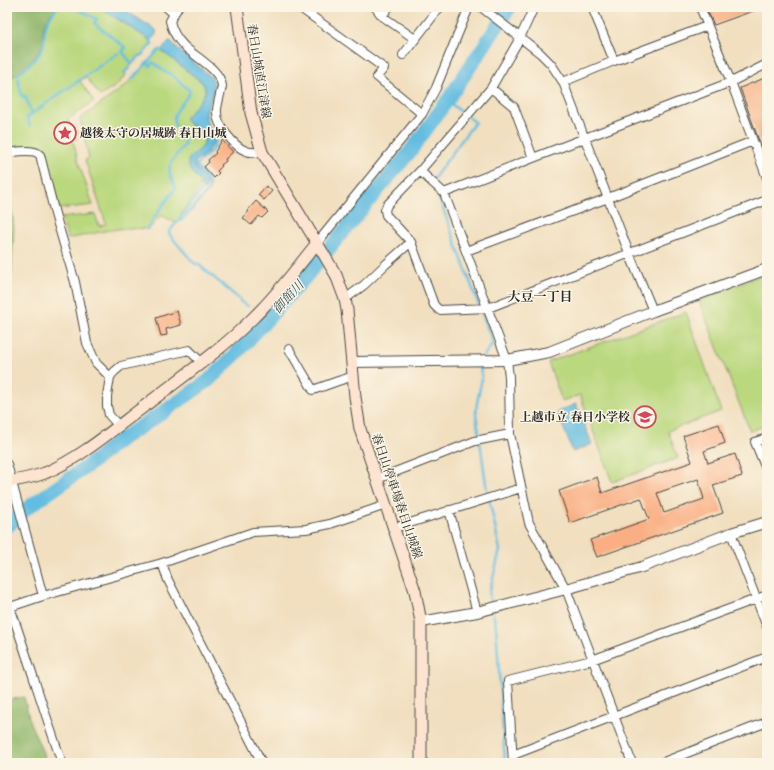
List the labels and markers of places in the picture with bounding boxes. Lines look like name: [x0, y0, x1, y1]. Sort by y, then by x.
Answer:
place icon: 越後太守の居城跡 春日山城: [52, 120, 78, 146]
place label: 越後太守の居城跡 春日山城: [80, 126, 227, 140]
school or university icon: 上越市立 春日小学校: [632, 404, 658, 430]
place label: 上越市立 春日小学校: [519, 410, 630, 424]

